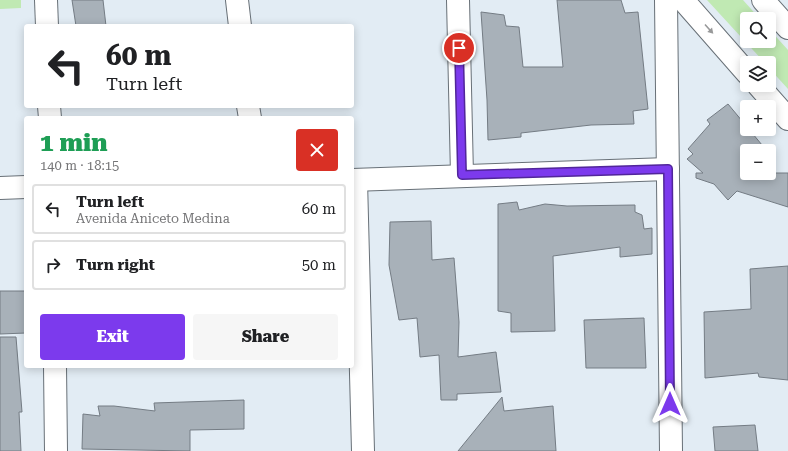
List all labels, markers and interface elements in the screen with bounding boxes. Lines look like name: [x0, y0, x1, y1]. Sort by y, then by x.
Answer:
map controls: [740, 12, 776, 180]
button: search: [740, 12, 776, 48]
one-way arrow: [704, 24, 713, 34]
pin: [442, 31, 476, 65]
icon: arrive: [448, 37, 470, 59]
text: 60 m: [106, 39, 171, 72]
icon: left: [40, 40, 92, 92]
button: layers: [740, 56, 776, 92]
text: Turn left: [106, 73, 182, 94]
button: +: [740, 100, 776, 136]
text: 1 min: [40, 129, 107, 157]
button: close: [296, 129, 338, 171]
button: −: [740, 144, 776, 180]
text: 140 m · 18:15: [40, 158, 119, 173]
text: Turn left: [76, 193, 144, 211]
icon: left: [42, 198, 64, 220]
text: 60 m: [302, 200, 336, 218]
text: Avenida Aniceto Medina: [76, 211, 230, 226]
icon: right: [42, 254, 64, 276]
text: Turn right: [76, 256, 155, 274]
text: 50 m: [302, 256, 336, 274]
button: Exit: [40, 314, 185, 360]
button: Share: [193, 314, 338, 360]
position arrow: [649, 383, 691, 425]

